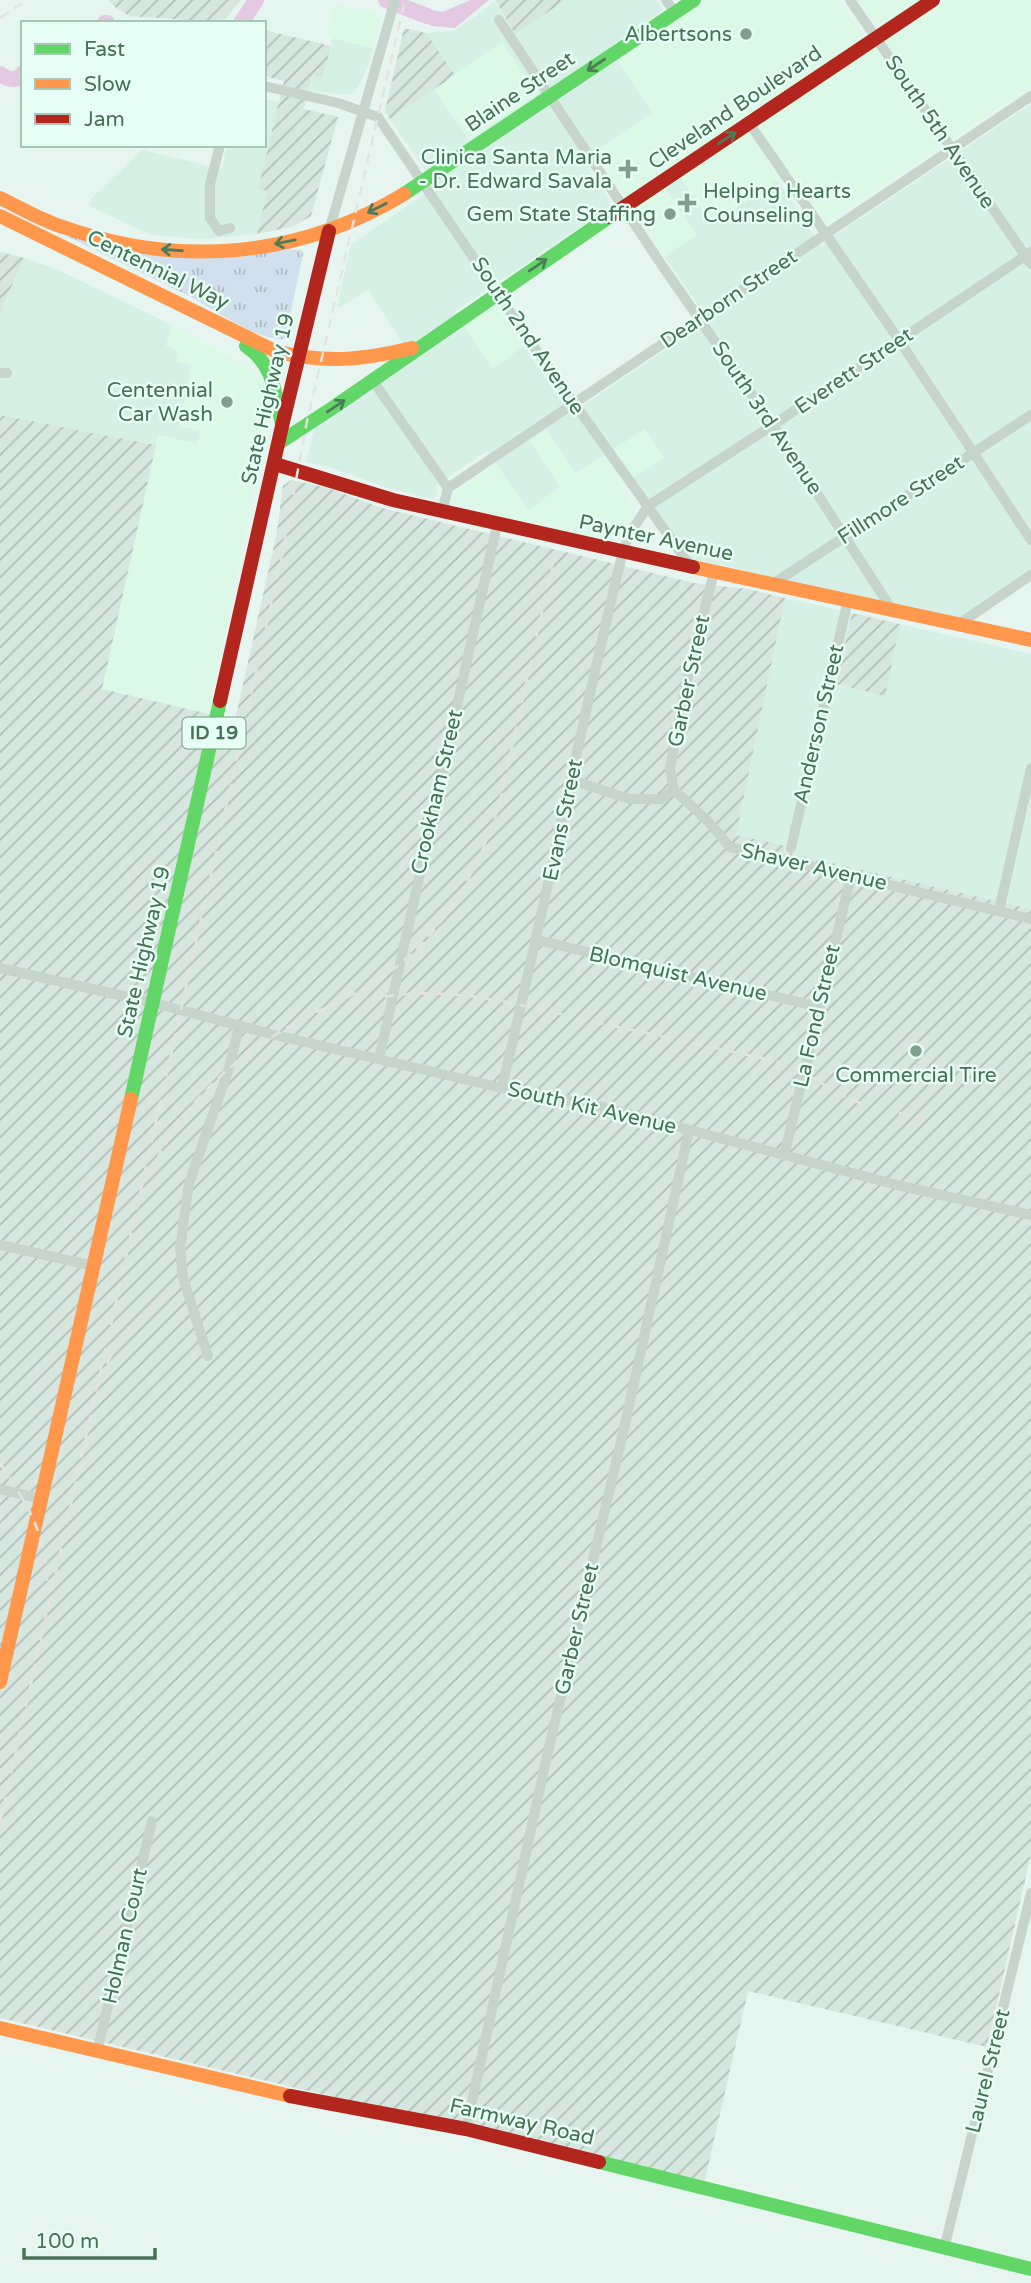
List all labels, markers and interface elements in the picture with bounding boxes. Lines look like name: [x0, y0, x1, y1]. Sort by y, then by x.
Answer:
legend: [21, 21, 266, 147]
place label: Albertsons: [624, 22, 732, 47]
marker: Albertsons: [738, 26, 754, 42]
text: Fast: [84, 37, 125, 62]
street label: Cleveland Boulevard: [644, 41, 826, 175]
street label: Blaine Street: [460, 46, 580, 138]
street label: South 5th Avenue: [879, 51, 1001, 213]
one-way arrow: [587, 59, 607, 73]
text: Slow: [84, 72, 132, 97]
text: Jam: [84, 107, 125, 132]
one-way arrow: [716, 131, 736, 145]
place label: Clinica Santa Maria - Dr. Edward Savala: [419, 145, 612, 194]
marker: Clinica Santa Maria - Dr. Edward Savala: [618, 159, 638, 179]
place label: Helping Hearts Counseling: [703, 179, 851, 228]
marker: Helping Hearts Counseling: [677, 193, 697, 213]
one-way arrow: [367, 201, 388, 215]
place label: Gem State Staffing: [466, 202, 656, 227]
marker: Gem State Staffing: [662, 206, 678, 222]
street label: Centennial Way: [83, 225, 233, 315]
one-way arrow: [274, 236, 297, 250]
one-way arrow: [161, 243, 184, 256]
street label: Dearborn Street: [656, 244, 802, 354]
street label: South 2nd Avenue: [466, 252, 590, 420]
one-way arrow: [528, 258, 547, 272]
street label: State Highway 19: [236, 311, 300, 487]
street label: Everett Street: [790, 322, 918, 420]
street label: South 3rd Avenue: [706, 337, 828, 500]
place label: Centennial Car Wash: [107, 378, 213, 427]
marker: Centennial Car Wash: [219, 394, 235, 410]
one-way arrow: [326, 399, 345, 413]
street label: Fillmore Street: [833, 450, 969, 550]
street label: Paynter Avenue: [576, 509, 736, 567]
street label: Garber Street: [663, 613, 715, 749]
street label: Anderson Street: [789, 642, 849, 806]
street label: Crookham Street: [406, 707, 468, 877]
road number: ID 19: [182, 718, 246, 748]
street label: Evans Street: [538, 757, 588, 883]
street label: Shaver Avenue: [739, 838, 889, 896]
street label: State Highway 19: [112, 864, 176, 1040]
street label: Blomquist Avenue: [587, 941, 769, 1007]
street label: La Fond Street: [788, 942, 846, 1090]
marker: Commercial Tire: [908, 1043, 924, 1059]
place label: Commercial Tire: [835, 1063, 997, 1088]
street label: South Kit Avenue: [505, 1076, 679, 1140]
street label: Garber Street: [550, 1561, 604, 1697]
street label: Holman Court: [97, 1866, 153, 2006]
street label: Laurel Street: [961, 2006, 1015, 2136]
street label: Farmway Road: [447, 2093, 597, 2151]
scale bar: [24, 2216, 156, 2260]
text: 100 m: [35, 2229, 99, 2254]

